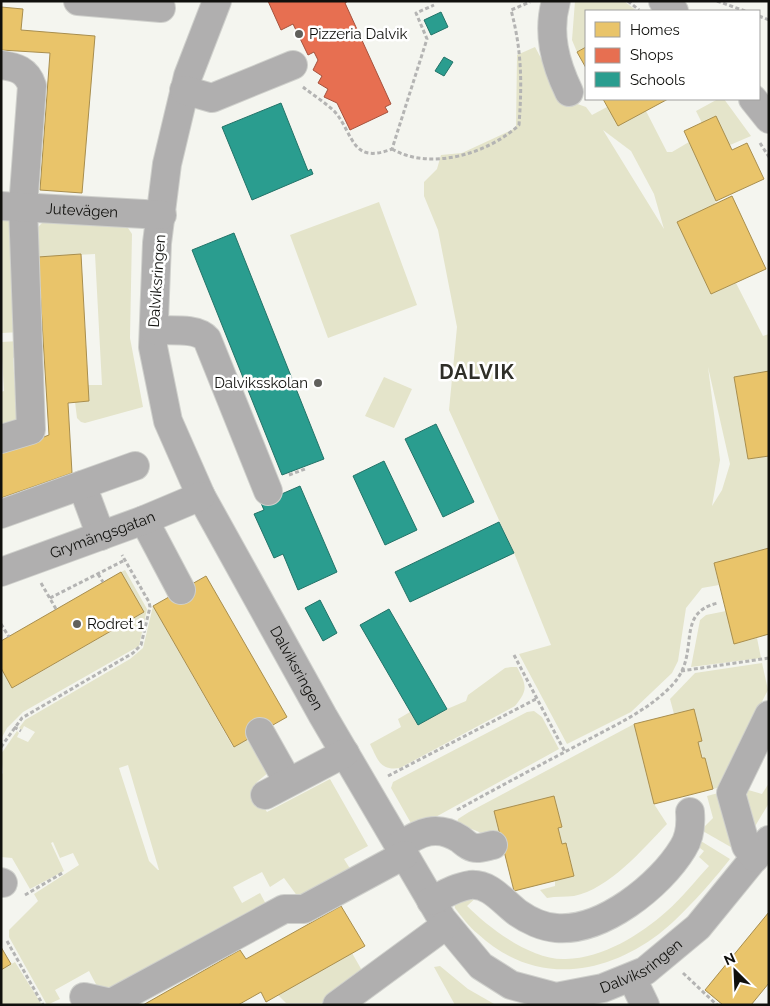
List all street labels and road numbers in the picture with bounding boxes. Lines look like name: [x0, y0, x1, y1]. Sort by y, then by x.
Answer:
street label: Jutevägen: [45, 200, 119, 222]
street label: Dalviksringen: [145, 234, 169, 328]
street label: Grymängsgatan: [47, 507, 158, 562]
street label: Dalviksringen: [266, 623, 327, 713]
street label: Dalviksringen: [597, 935, 686, 997]

